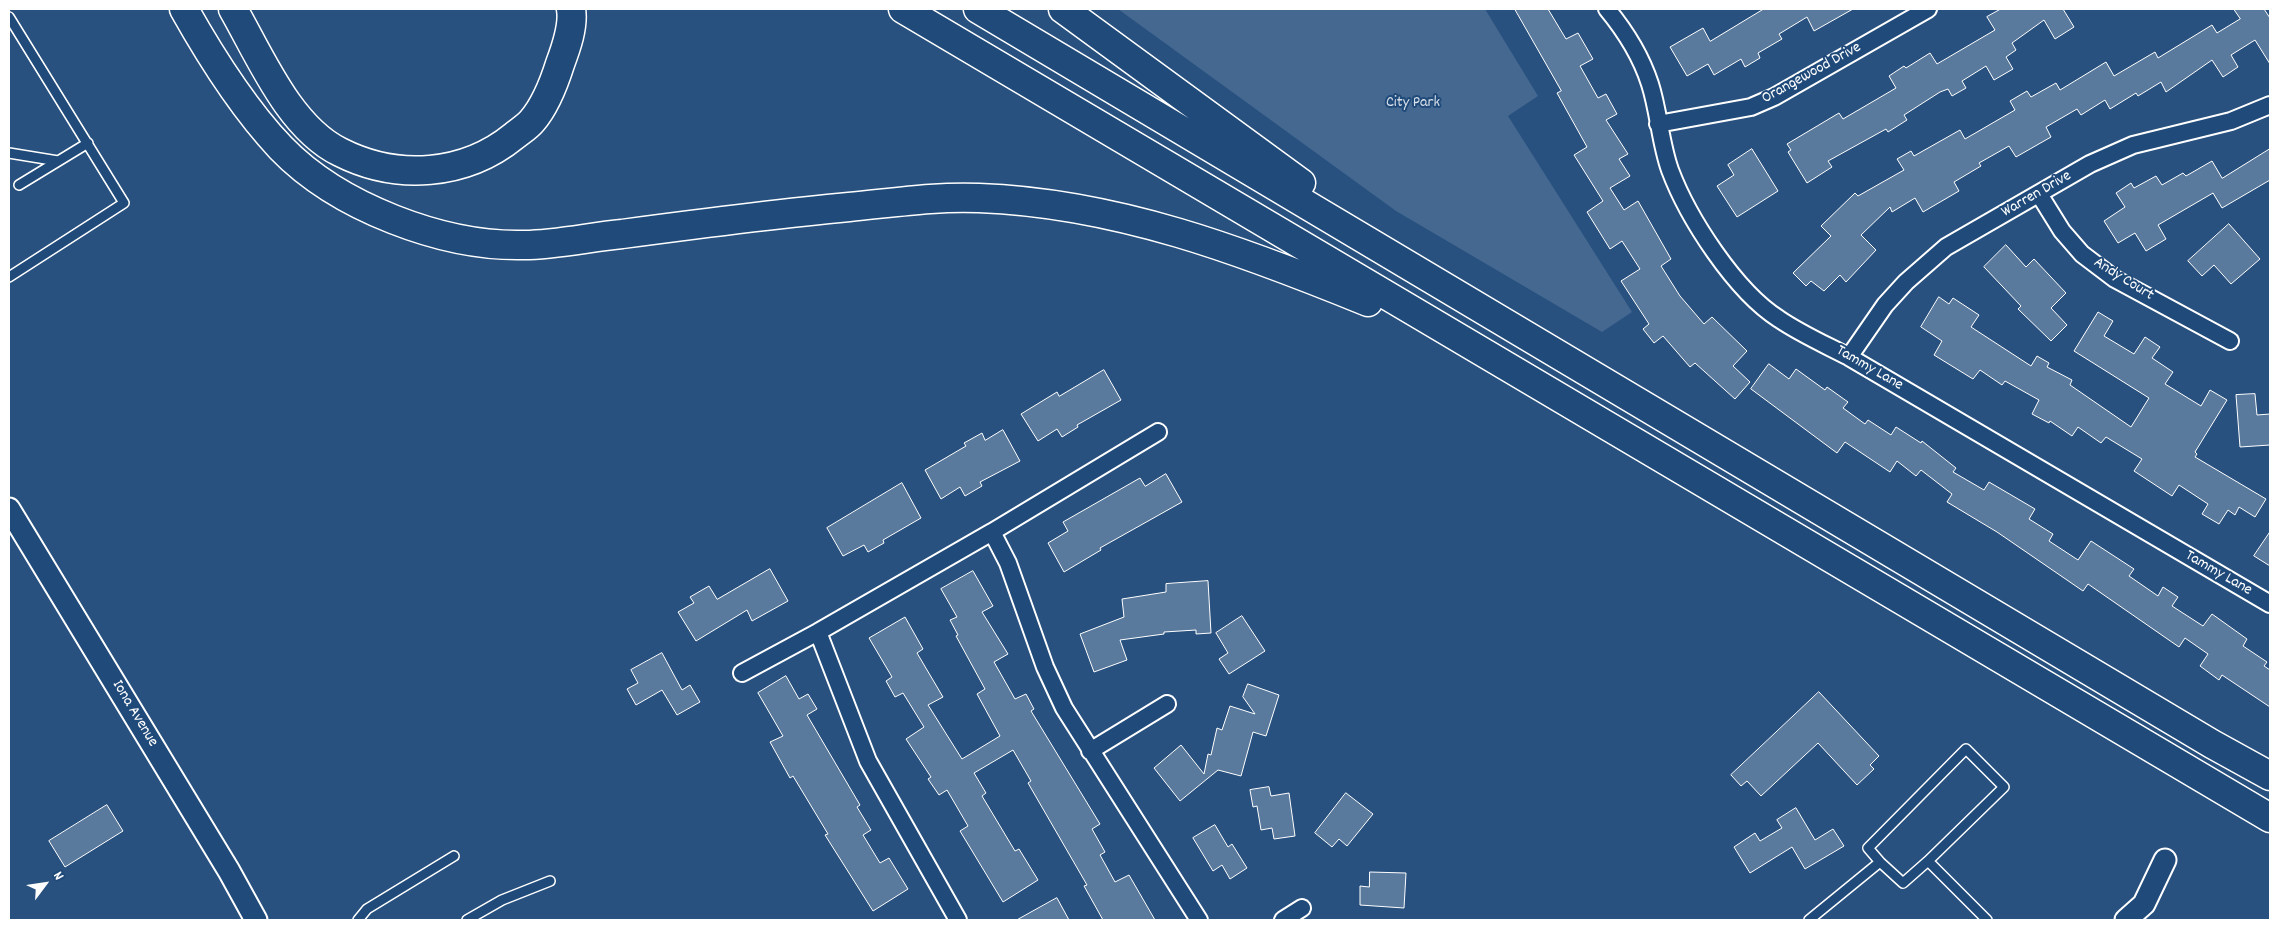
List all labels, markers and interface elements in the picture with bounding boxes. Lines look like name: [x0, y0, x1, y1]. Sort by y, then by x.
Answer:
street label: Orangewood Drive: [1759, 39, 1865, 109]
park label: City Park: [1386, 94, 1440, 114]
street label: Warren Drive: [1999, 167, 2075, 223]
street label: Andy Court: [2089, 254, 2157, 306]
street label: Tammy Lane: [1832, 342, 1906, 396]
street label: Tammy Lane: [2181, 547, 2255, 601]
street label: Iona Avenue: [107, 677, 161, 751]
north arrow: [20, 859, 70, 909]
text: N: [47, 868, 68, 884]

